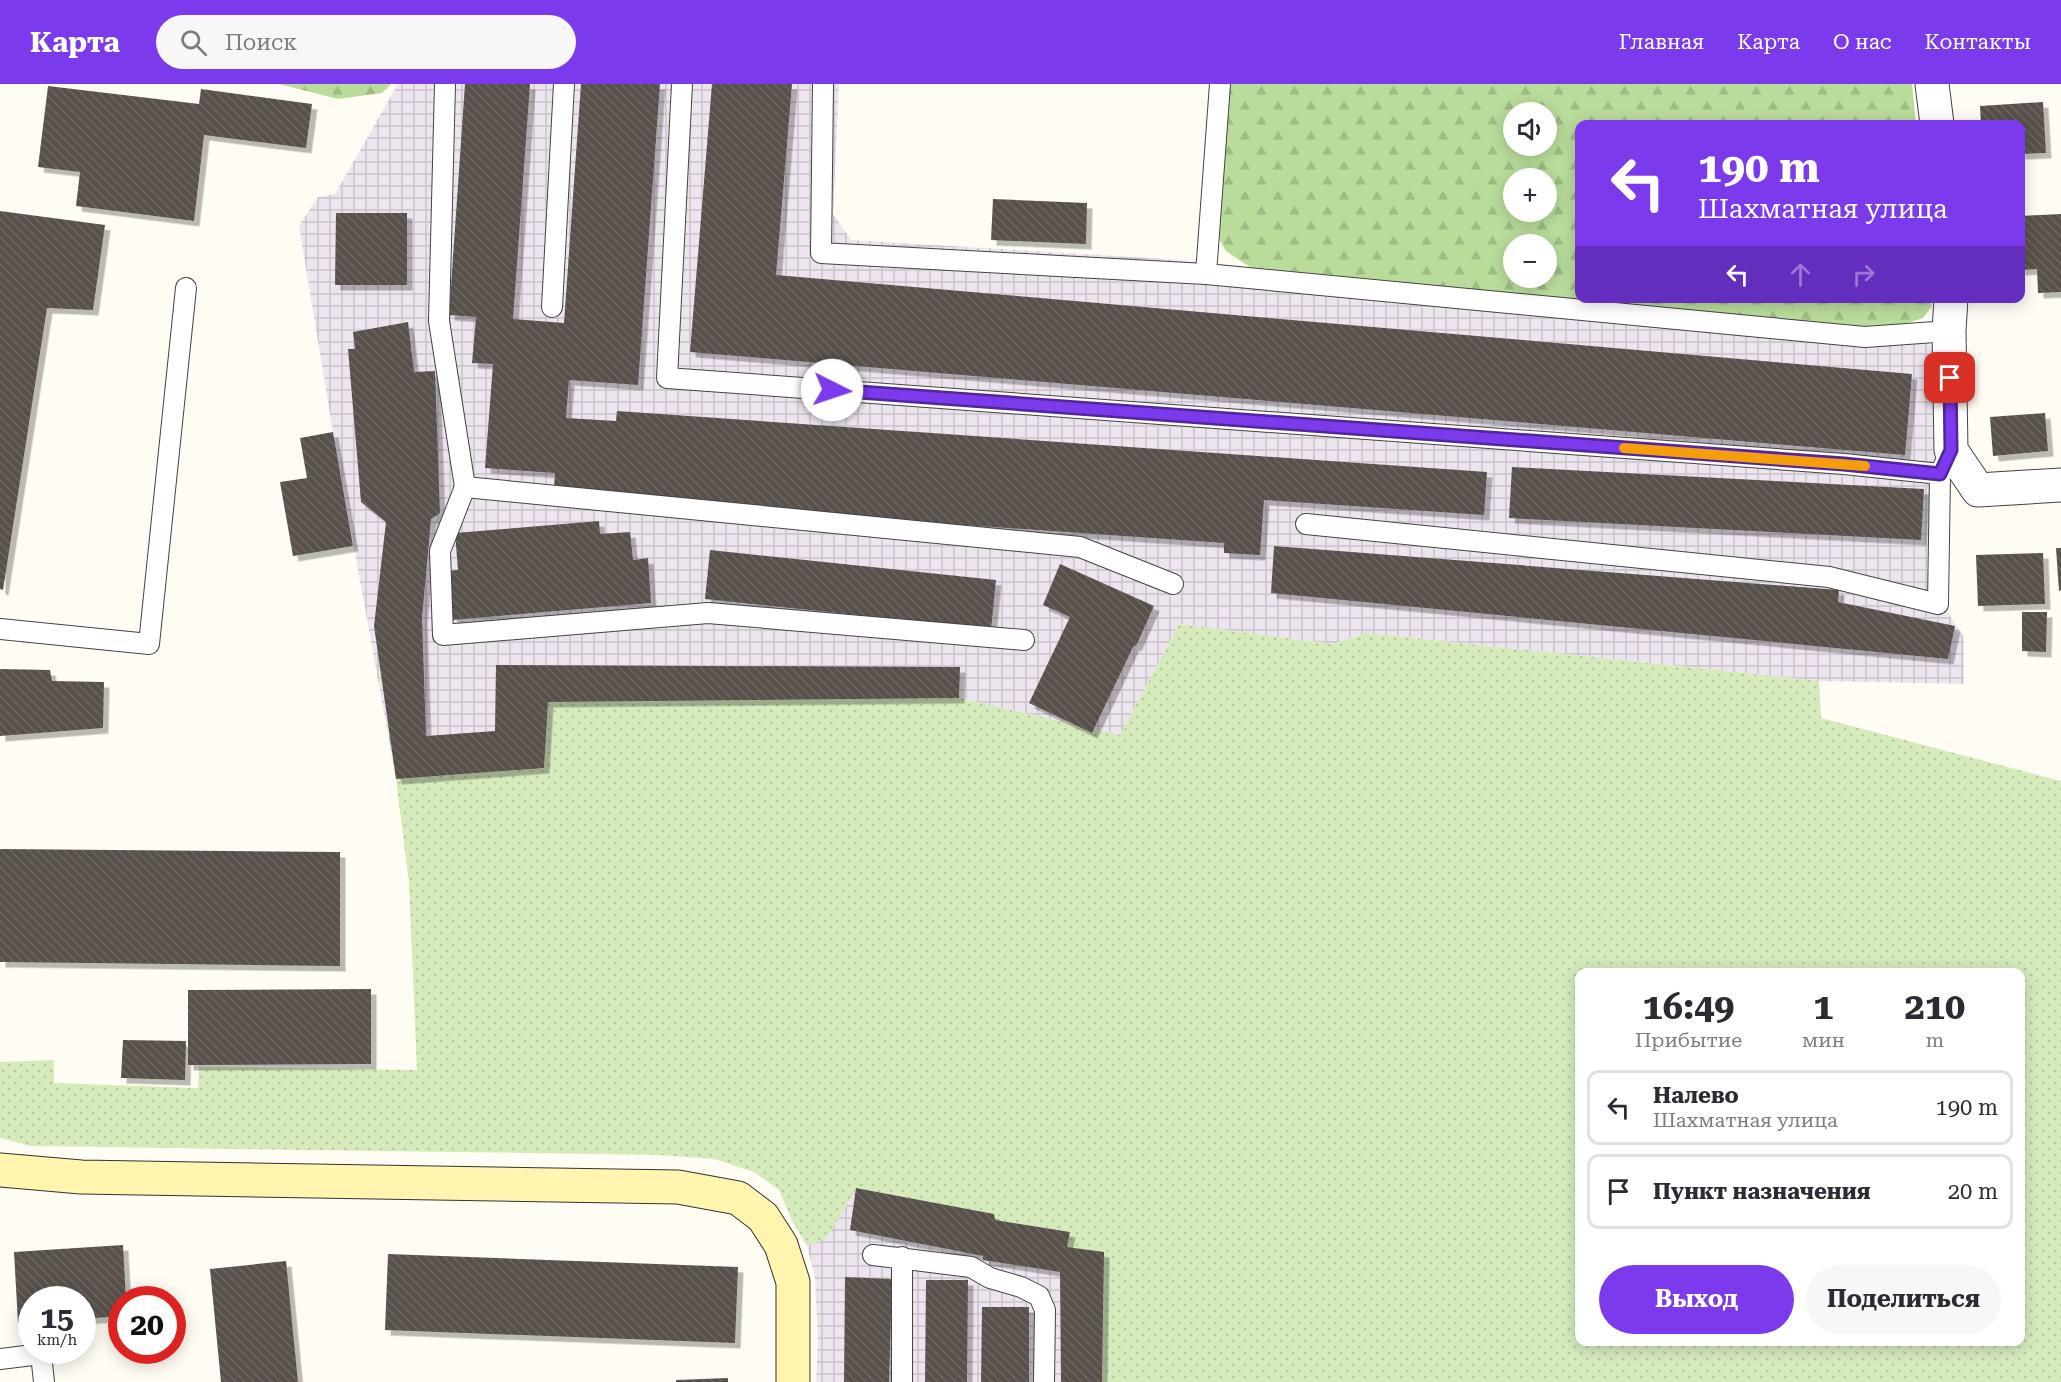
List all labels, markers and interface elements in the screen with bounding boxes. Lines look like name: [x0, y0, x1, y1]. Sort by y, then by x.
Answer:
search box: [156, 15, 576, 69]
text: Карта: [30, 26, 120, 59]
icon: search: [177, 26, 210, 59]
text: Поиск: [225, 30, 297, 55]
text: Главная: [1619, 30, 1704, 54]
text: Карта: [1737, 30, 1800, 54]
text: О нас: [1833, 30, 1892, 54]
text: Контакты: [1925, 30, 2031, 54]
map controls: [1503, 102, 1557, 288]
button: sound: [1503, 102, 1557, 156]
text: 190 m: [1698, 143, 1820, 192]
icon: left: [1599, 144, 1677, 222]
button: +: [1503, 168, 1557, 222]
text: Шахматная улица: [1698, 193, 1948, 225]
button: −: [1503, 234, 1557, 288]
icon: left: [1721, 258, 1754, 291]
icon: ahead: [1784, 258, 1817, 291]
icon: right: [1847, 258, 1880, 291]
pin: [1924, 352, 1975, 403]
position arrow: [800, 358, 864, 422]
icon: arrive: [1933, 361, 1966, 394]
text: 16:49: [1643, 986, 1734, 1028]
text: 1: [1813, 986, 1833, 1028]
text: 210: [1905, 986, 1965, 1028]
text: Прибытие: [1635, 1028, 1742, 1052]
text: мин: [1802, 1028, 1845, 1052]
text: m: [1926, 1028, 1944, 1052]
text: Налево: [1653, 1083, 1739, 1108]
icon: left: [1602, 1091, 1635, 1124]
text: 190 m: [1935, 1095, 1998, 1120]
text: Шахматная улица: [1653, 1108, 1838, 1132]
icon: arrive: [1602, 1175, 1635, 1208]
text: Пункт назначения: [1653, 1179, 1871, 1204]
text: 20 m: [1948, 1179, 1998, 1204]
button: Выход: [1599, 1265, 1794, 1334]
button: Поделиться: [1806, 1265, 2001, 1334]
speed limit sign: 20: [108, 1286, 186, 1364]
text: 15: [40, 1300, 74, 1335]
text: km/h: [37, 1331, 77, 1349]

